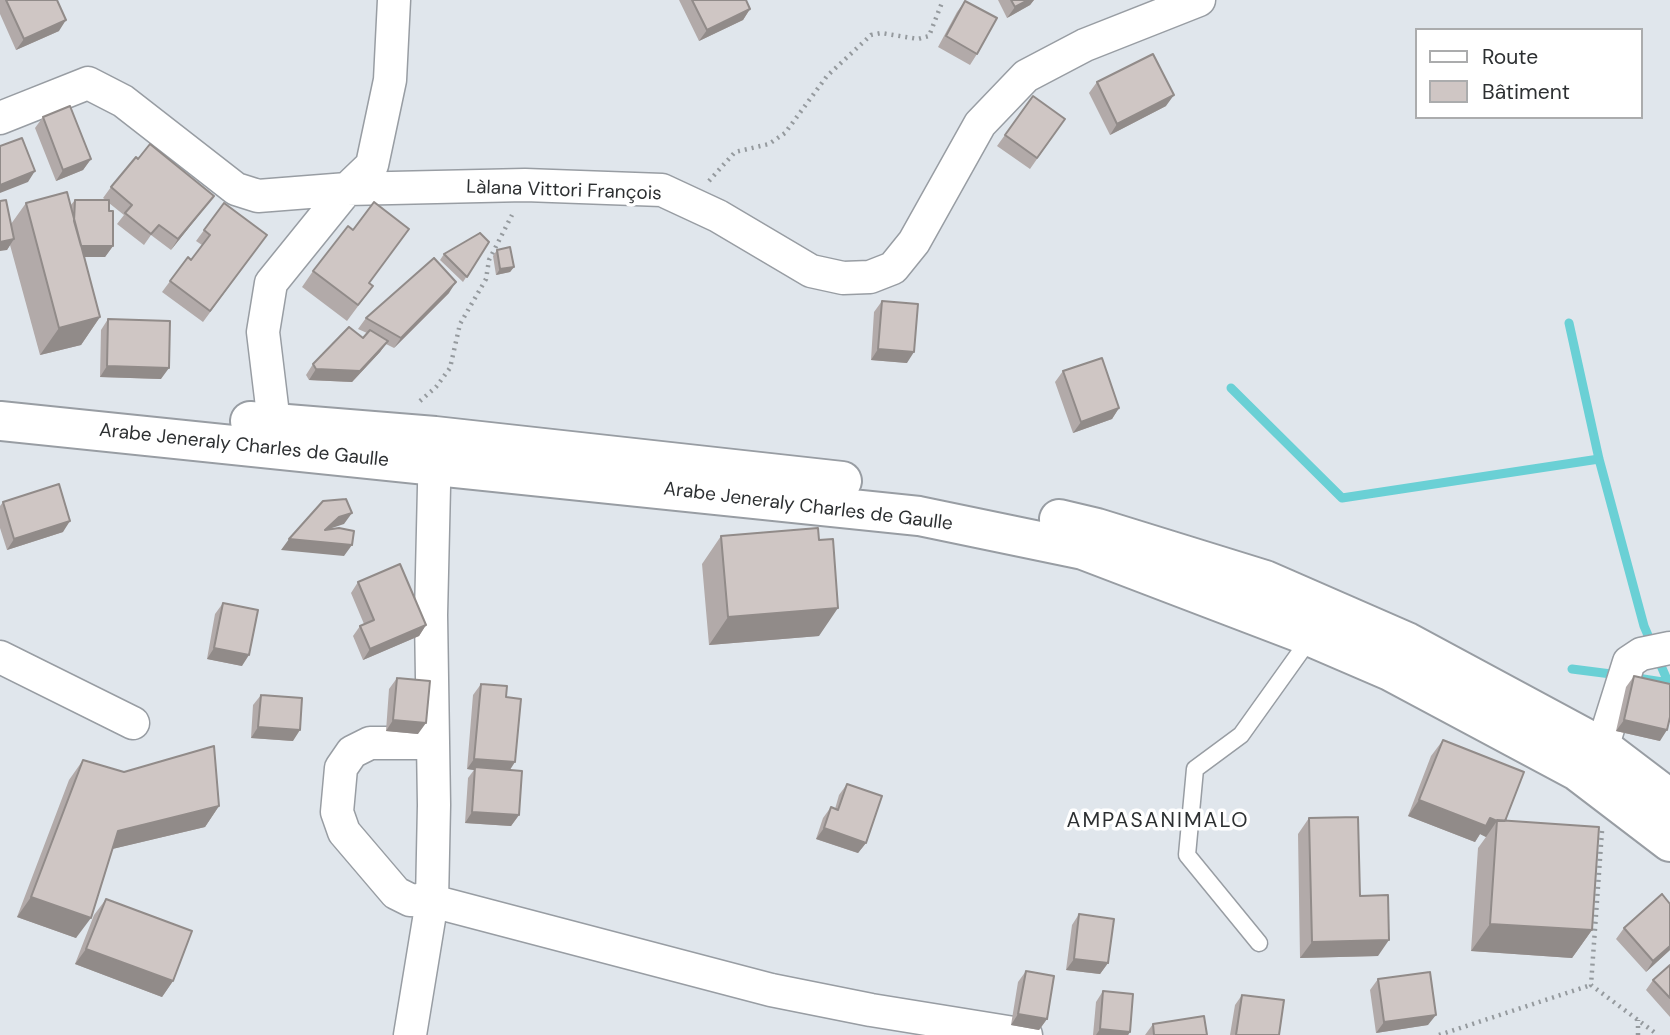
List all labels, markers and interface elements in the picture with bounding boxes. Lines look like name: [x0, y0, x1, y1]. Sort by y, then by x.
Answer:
legend: [1414, 28, 1642, 119]
text: Route: [1482, 43, 1538, 71]
text: Bâtiment: [1482, 78, 1570, 106]
street label: Làlana Vittori François: [466, 176, 662, 206]
street label: Arabe Jeneraly Charles de Gaulle: [98, 419, 390, 473]
street label: Arabe Jeneraly Charles de Gaulle: [662, 478, 954, 536]
district label: AMPASANIMALO: [1068, 808, 1248, 834]

